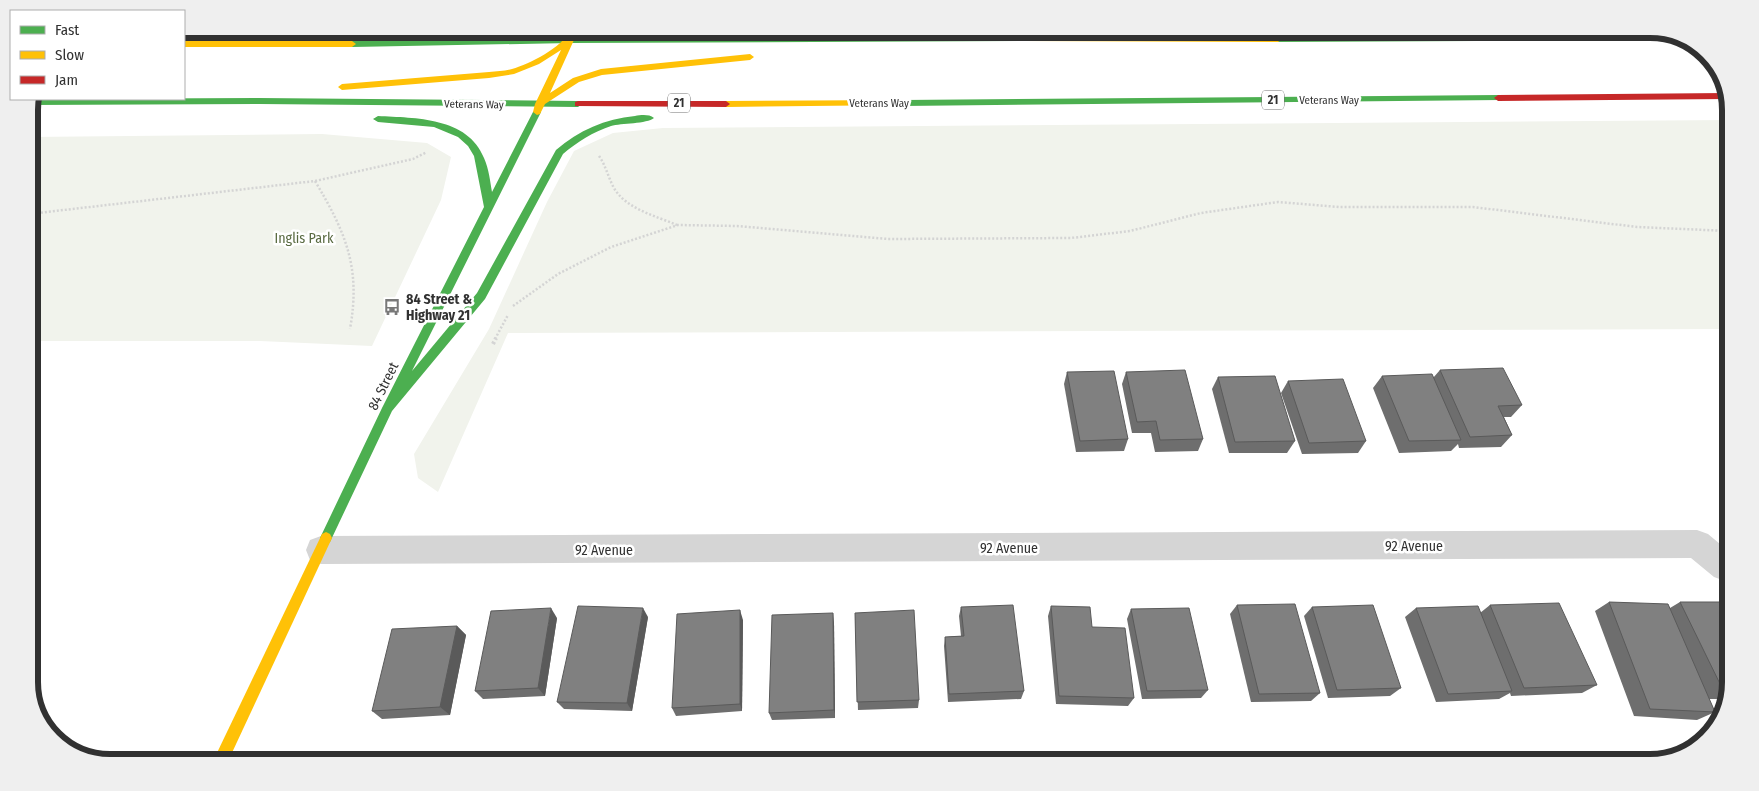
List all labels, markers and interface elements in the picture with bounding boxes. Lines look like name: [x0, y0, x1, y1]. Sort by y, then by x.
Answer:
legend: [10, 10, 185, 100]
text: Fast: [55, 21, 79, 39]
text: Slow: [55, 46, 84, 64]
text: Jam: [55, 71, 78, 89]
road number: 21: [1262, 90, 1284, 110]
road number: 21: [668, 94, 690, 112]
street label: Veterans Way: [1299, 94, 1359, 107]
street label: Veterans Way: [444, 97, 504, 112]
street label: Veterans Way: [849, 97, 909, 110]
park label: Inglis Park: [275, 230, 334, 247]
place label: 84 Street & Highway 21: [406, 291, 472, 324]
bus stop icon: 84 Street & Highway 21: [382, 297, 402, 317]
street label: 84 Street: [365, 359, 403, 413]
street label: 92 Avenue: [1385, 538, 1443, 555]
street label: 92 Avenue: [980, 540, 1038, 557]
street label: 92 Avenue: [575, 542, 633, 559]

